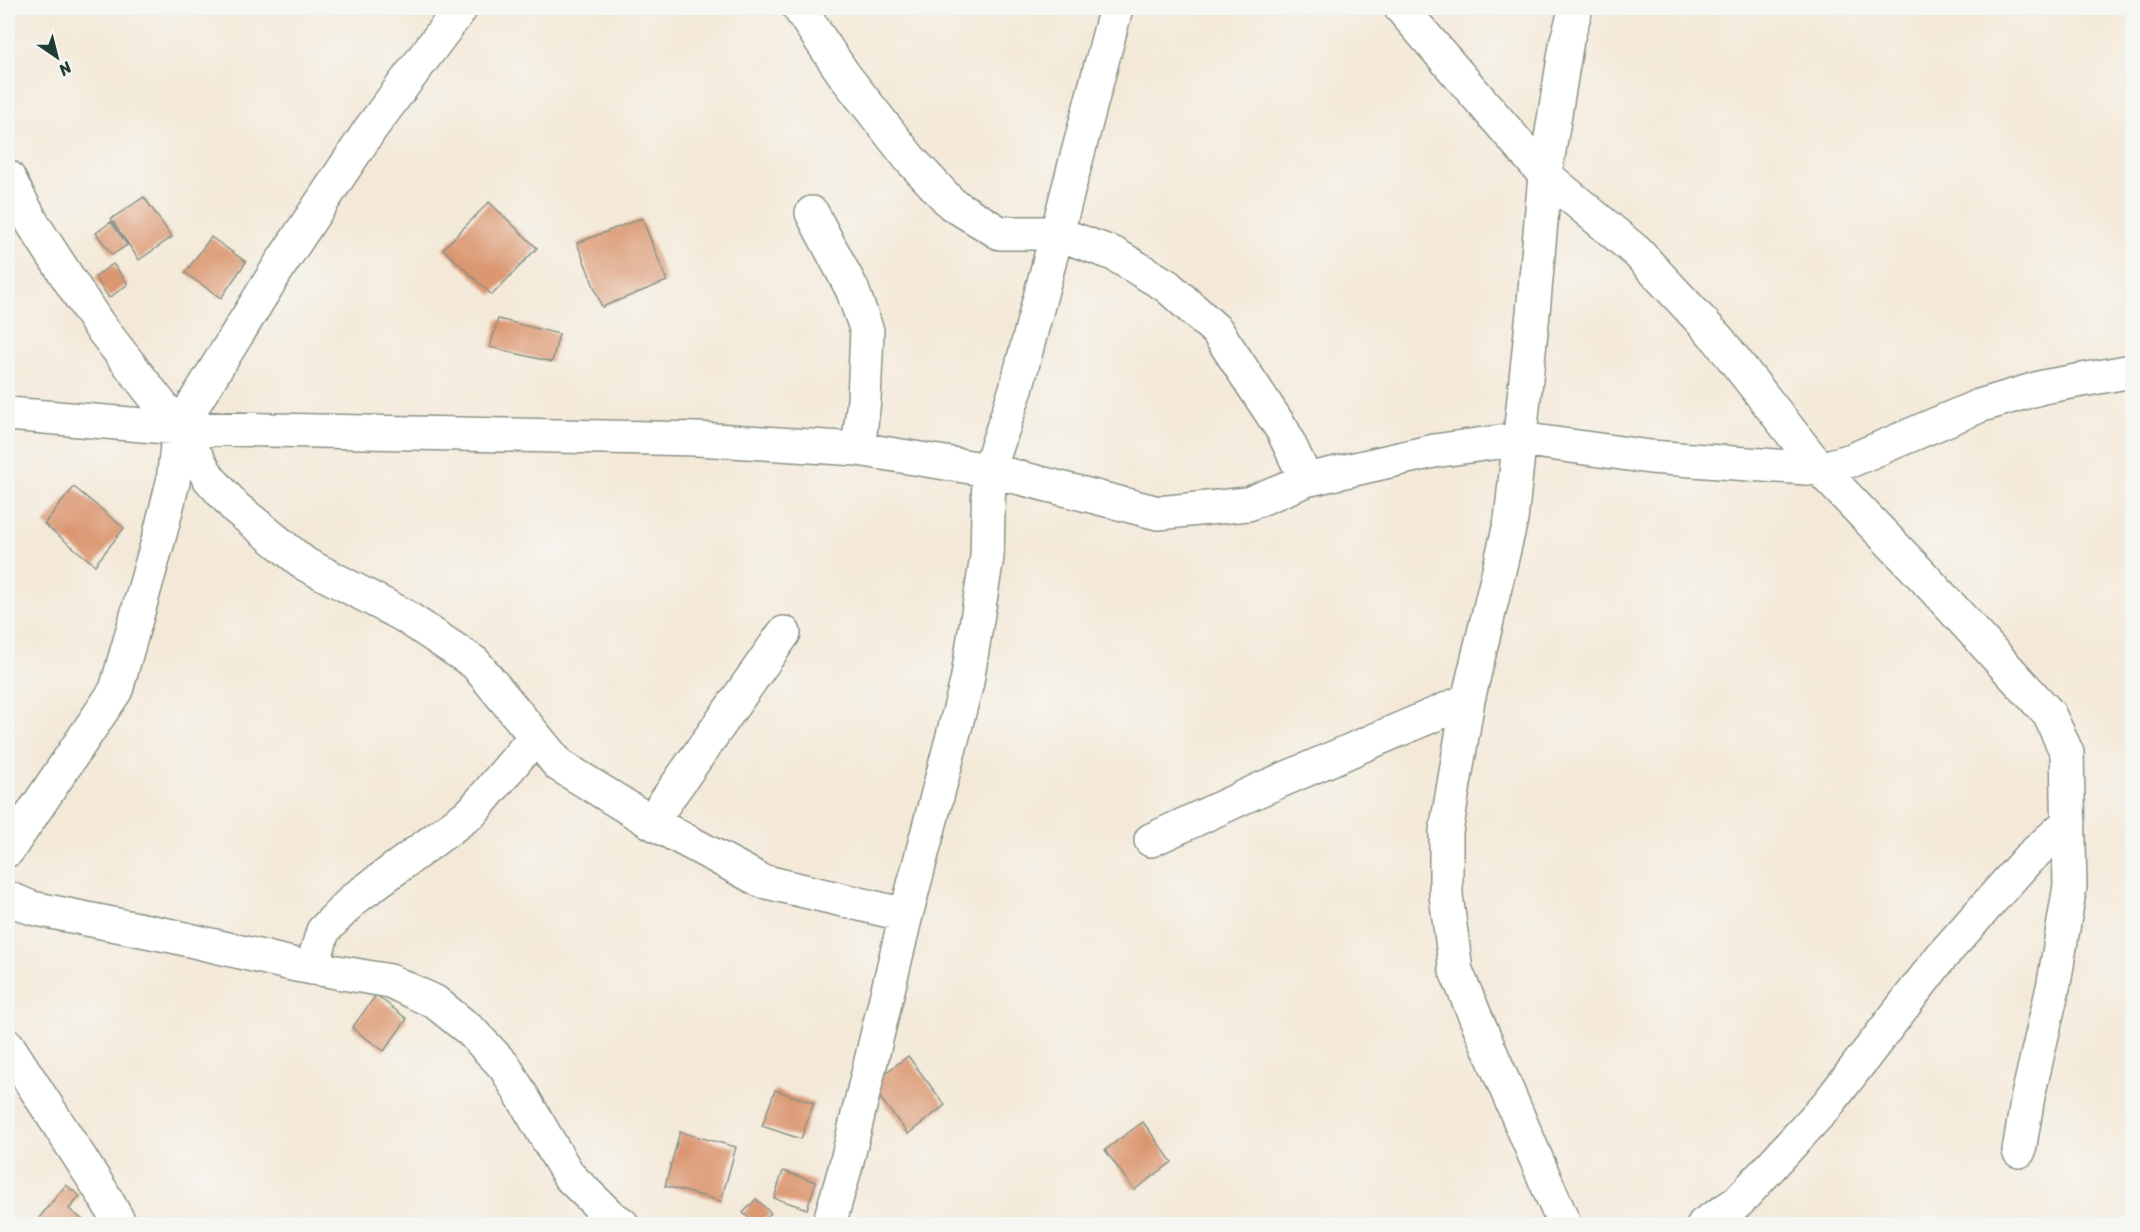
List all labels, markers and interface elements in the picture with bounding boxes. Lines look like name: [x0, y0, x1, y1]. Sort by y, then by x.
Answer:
north arrow: [27, 27, 87, 87]
text: N: [52, 53, 79, 84]

